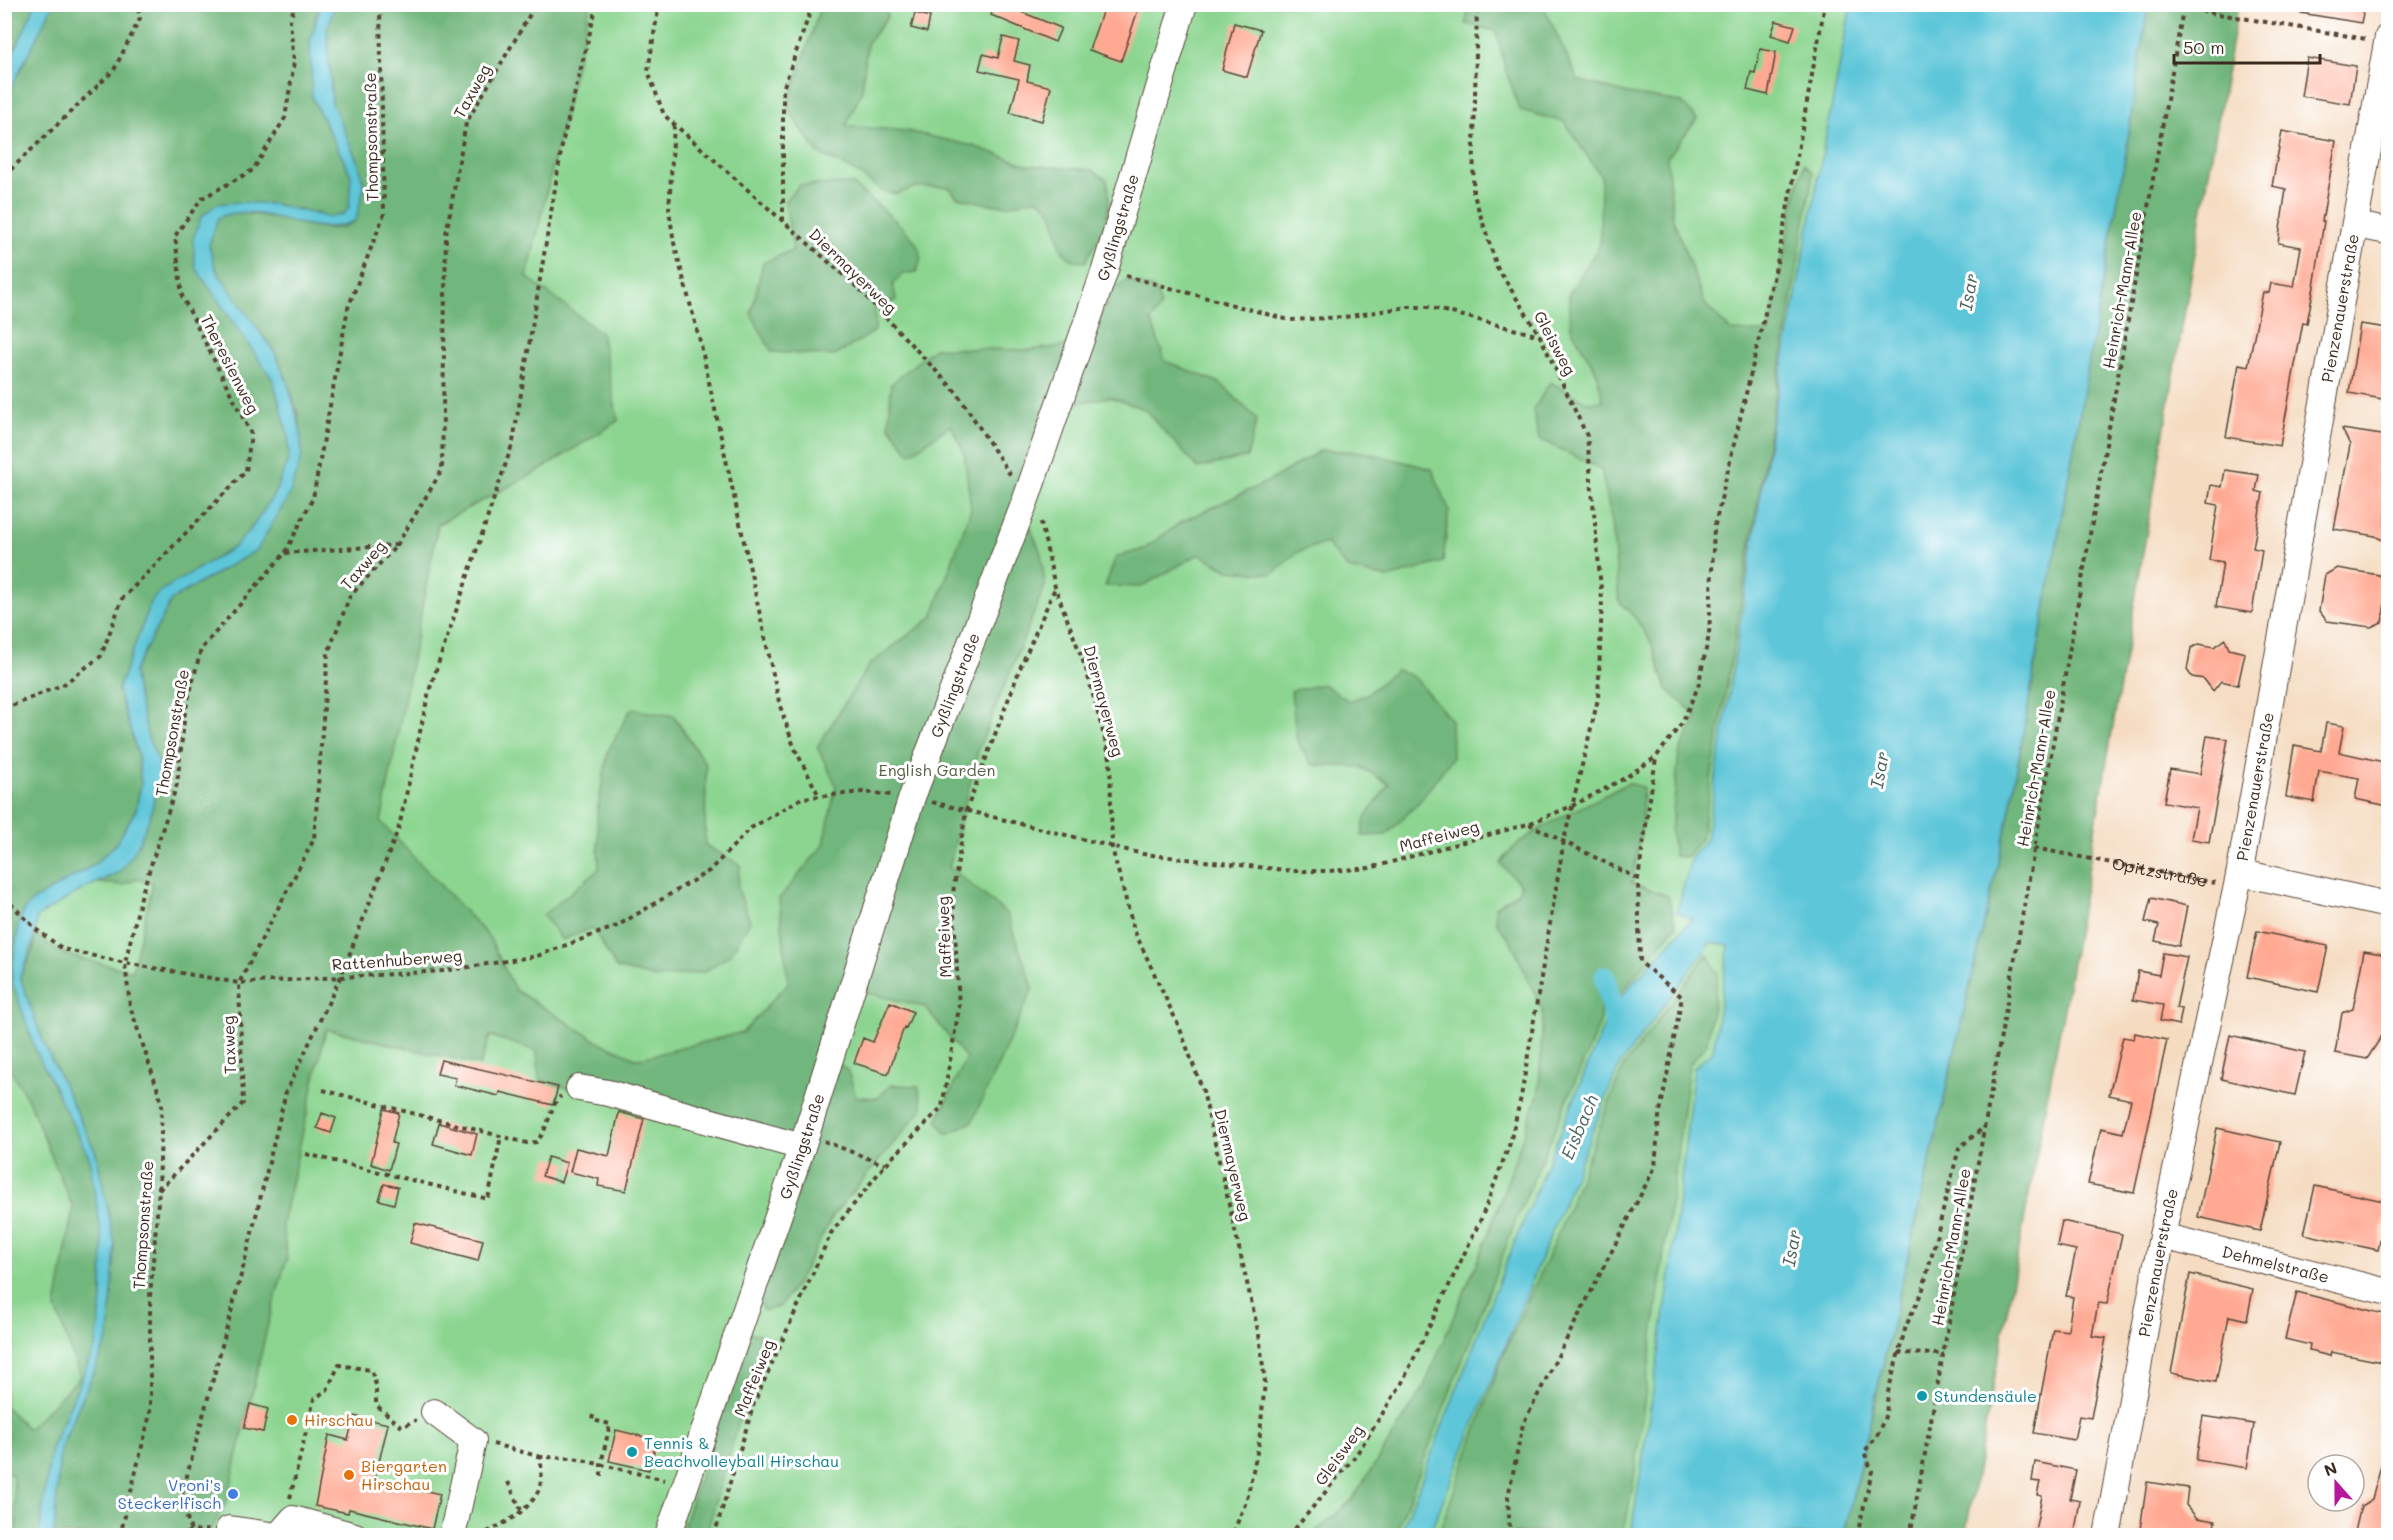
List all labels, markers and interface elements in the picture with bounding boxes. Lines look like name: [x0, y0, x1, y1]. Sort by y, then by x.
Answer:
scale bar: [2174, 27, 2320, 65]
text: 50 m: [2183, 35, 2225, 59]
street label: Taxweg: [448, 60, 495, 121]
street label: Thompsonstraße: [359, 72, 382, 202]
street label: Gyßlingstraße: [1091, 171, 1143, 283]
street label: Heinrich-Mann-Allee: [2097, 210, 2146, 370]
street label: Diermayerweg: [805, 223, 902, 318]
street label: Pienzenauerstraße: [2316, 232, 2363, 384]
water label: Isar: [1953, 272, 1983, 312]
street label: Gleisweg: [1530, 307, 1581, 379]
street label: Theresienweg: [196, 311, 265, 417]
street label: Taxweg: [335, 536, 390, 594]
street label: Gyßlingstraße: [925, 630, 984, 740]
street label: Diermayerweg: [1080, 643, 1129, 759]
street label: Thompsonstraße: [150, 668, 193, 798]
street label: Heinrich-Mann-Allee: [2011, 688, 2060, 848]
street label: Pienzenauerstraße: [2231, 710, 2278, 863]
water label: Isar: [1864, 750, 1894, 790]
park label: English Garden: [879, 759, 995, 780]
street label: Maffeiweg: [1397, 815, 1481, 856]
street label: Opitzstraße: [2111, 852, 2209, 891]
street label: Maffeiweg: [932, 896, 955, 978]
street label: Rattenhuberweg: [331, 944, 463, 975]
street label: Taxweg: [217, 1015, 240, 1075]
street label: Gyßlingstraße: [774, 1091, 828, 1202]
water label: Eisbach: [1555, 1091, 1603, 1163]
street label: Diermayerweg: [1210, 1107, 1257, 1223]
street label: Thompsonstraße: [128, 1160, 157, 1290]
street label: Heinrich-Mann-Allee: [1926, 1167, 1975, 1327]
street label: Pienzenauerstraße: [2133, 1186, 2182, 1339]
water label: Isar: [1776, 1228, 1806, 1268]
street label: Dehmelstraße: [2220, 1240, 2331, 1287]
street label: Maffeiweg: [729, 1336, 779, 1420]
place label: Stundensäule: [1934, 1385, 2037, 1406]
marker: Stundensäule: [1915, 1389, 1929, 1403]
place label: Hirschau: [304, 1409, 373, 1430]
marker: Hirschau: [285, 1413, 299, 1427]
street label: Gleisweg: [1310, 1420, 1368, 1489]
place label: Tennis & Beachvolleyball Hirschau: [644, 1432, 839, 1471]
marker: Tennis & Beachvolleyball Hirschau: [625, 1445, 639, 1459]
north arrow: [2306, 1453, 2366, 1513]
place label: Biergarten Hirschau: [361, 1455, 447, 1494]
text: N: [2321, 1457, 2340, 1481]
marker: Biergarten Hirschau: [342, 1468, 356, 1482]
place label: Vroni's Steckerlfisch: [118, 1474, 221, 1513]
marker: Vroni's Steckerlfisch: [226, 1487, 240, 1501]

